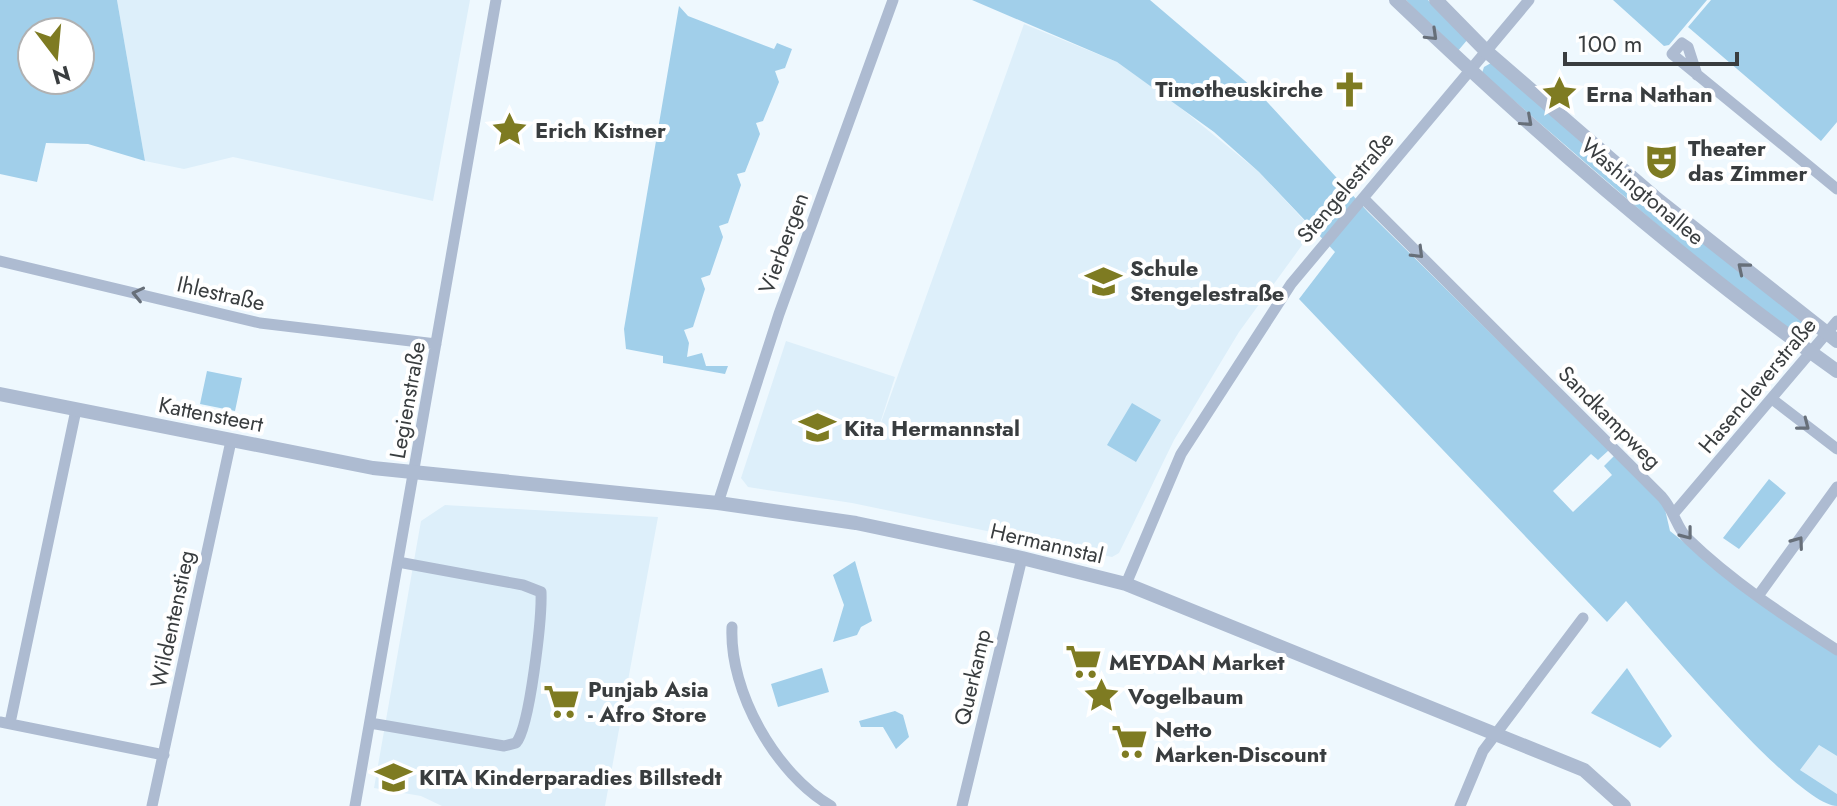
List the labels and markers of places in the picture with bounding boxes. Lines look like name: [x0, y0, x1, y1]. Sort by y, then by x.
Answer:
church icon: Timotheuskirche: [1330, 70, 1368, 108]
place label: Timotheuskirche: [1155, 73, 1323, 105]
place icon: Erna Nathan: [1541, 75, 1579, 113]
place label: Erna Nathan: [1586, 78, 1713, 110]
place icon: Erich Kistner: [490, 111, 528, 149]
place label: Erich Kistner: [535, 114, 666, 146]
place label: Theater das Zimmer: [1688, 132, 1808, 189]
theatre icon: Theater das Zimmer: [1643, 142, 1681, 180]
place label: Schule Stengelestraße: [1130, 252, 1284, 309]
school or university icon: Schule Stengelestraße: [1085, 262, 1123, 300]
school or university icon: Kita Hermannstal: [799, 409, 837, 447]
place label: Kita Hermannstal: [844, 412, 1020, 444]
supermarket icon: MEYDAN Market: [1064, 643, 1102, 681]
place label: MEYDAN Market: [1109, 646, 1285, 678]
place label: Punjab Asia - Afro Store: [588, 673, 709, 730]
place icon: Vogelbaum: [1083, 677, 1121, 715]
place label: Vogelbaum: [1127, 680, 1243, 712]
supermarket icon: Punjab Asia - Afro Store: [543, 683, 581, 721]
place label: Netto Marken-Discount: [1155, 713, 1326, 770]
supermarket icon: Netto Marken-Discount: [1110, 723, 1148, 761]
school or university icon: KITA Kinderparadies Billstedt: [374, 758, 412, 796]
place label: KITA Kinderparadies Billstedt: [419, 761, 722, 793]

